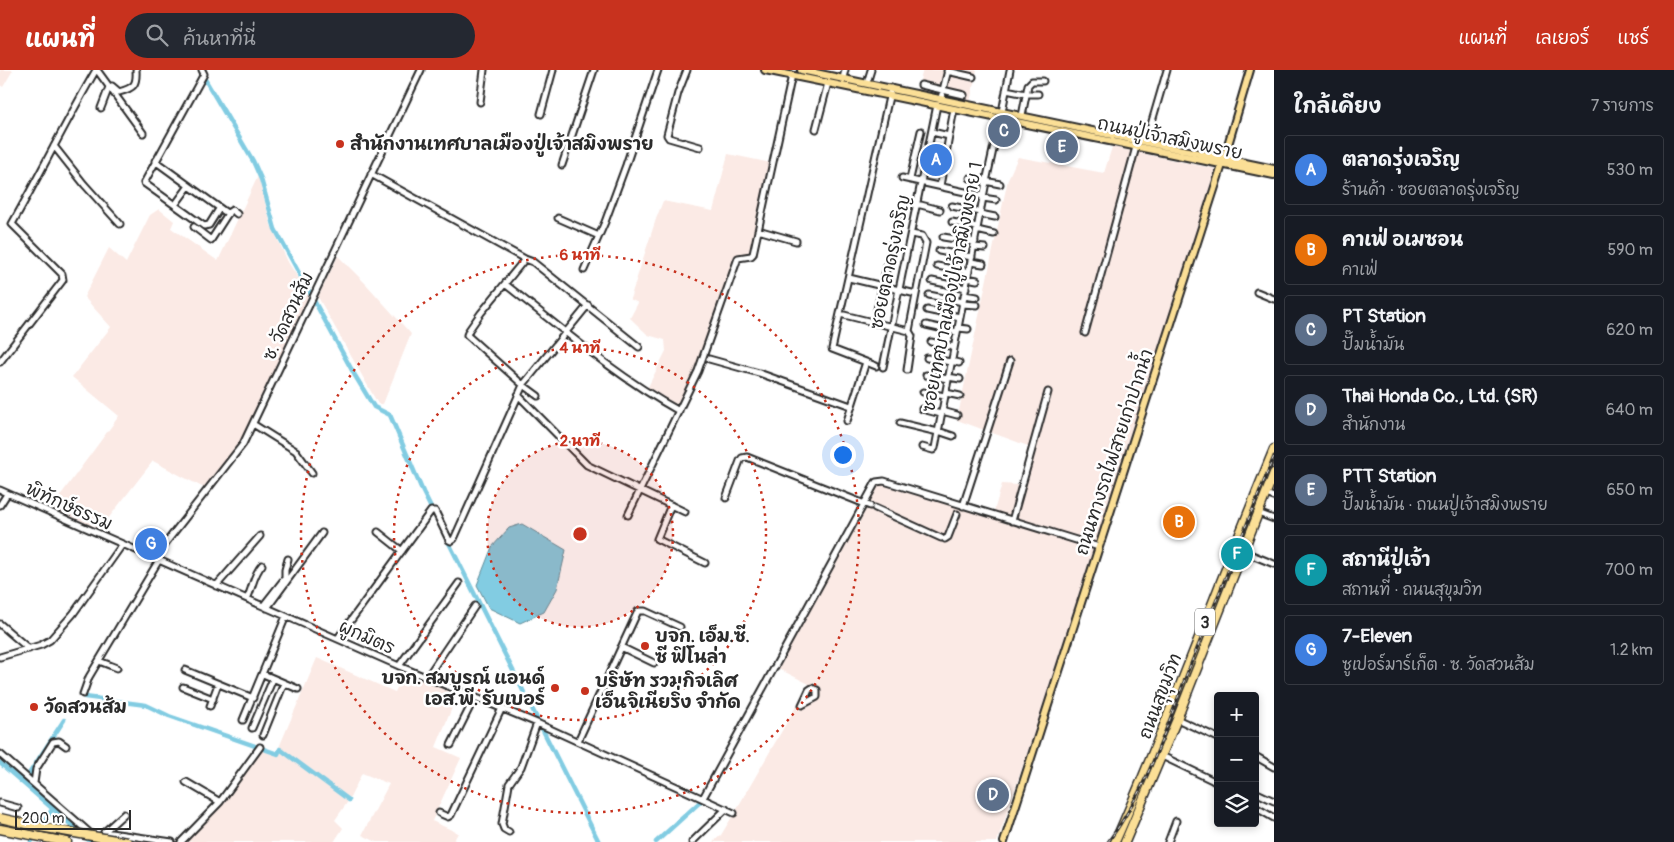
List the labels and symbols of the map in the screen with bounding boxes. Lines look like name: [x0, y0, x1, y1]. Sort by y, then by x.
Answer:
street label: ถนนปู่เจ้าสมิงพราย: [1095, 111, 1245, 167]
pin: C: [988, 112, 1020, 150]
pin: E: [1046, 128, 1078, 166]
place label: สำนักงานเทศบาลเมืองปู่เจ้าสมิงพราย: [350, 132, 654, 157]
marker: สำนักงานเทศบาลเมืองปู่เจ้าสมิงพราย: [334, 138, 346, 150]
pin: A: [920, 141, 952, 179]
street label: ซอยเทศบาลเมืองปู่เจ้าสมิงพราย 1: [916, 160, 990, 414]
street label: ซอยตลาดรุ่งเจริญ: [864, 193, 918, 332]
text: 6 นาที: [560, 245, 601, 265]
street label: ซ. วัดสวนส้ม: [257, 268, 319, 364]
text: 4 นาที: [560, 338, 601, 358]
street label: ถนนทางรถไฟสายเก่าปากน้ำ: [1065, 344, 1159, 558]
text: 2 นาที: [560, 431, 601, 451]
your location: [830, 442, 856, 468]
street label: พิทักษ์ธรรม: [22, 475, 117, 536]
pin: B: [1163, 503, 1195, 541]
pin: G: [135, 525, 167, 563]
centre of rings: [571, 525, 589, 543]
pin: F: [1221, 535, 1253, 573]
road number: 3: [1195, 608, 1215, 636]
street label: ผูกมิตร: [334, 615, 398, 662]
place label: บจก. เอ็ม.ซี. ซี ฟิโนล่า: [655, 624, 750, 669]
marker: บจก. เอ็ม.ซี. ซี ฟิโนล่า: [639, 640, 651, 652]
street label: ถนนสุขุมวิท: [1134, 650, 1189, 743]
place label: บจก. สมบูรณ์ แอนด์ เอส.พี. รับเบอร์: [381, 665, 545, 711]
place label: บริษัท รวมกิจเลิศ เอ็นจิเนียริ่ง จำกัด: [595, 670, 741, 714]
marker: บจก. สมบูรณ์ แอนด์ เอส.พี. รับเบอร์: [549, 682, 561, 694]
marker: บริษัท รวมกิจเลิศ เอ็นจิเนียริ่ง จำกัด: [579, 685, 591, 697]
place label: วัดสวนส้ม: [44, 695, 127, 719]
marker: วัดสวนส้ม: [28, 701, 40, 713]
pin: D: [977, 776, 1009, 814]
scale bar: [15, 807, 131, 830]

